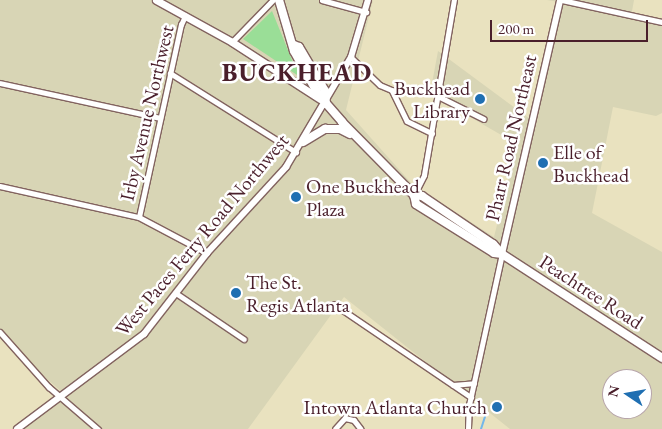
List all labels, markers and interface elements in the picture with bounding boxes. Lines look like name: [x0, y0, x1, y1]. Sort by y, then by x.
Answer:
scale bar: [492, 10, 650, 42]
text: 200 m: [498, 19, 534, 38]
street label: Irby Avenue Northwest: [115, 23, 179, 203]
street label: Pharr Road Northeast: [480, 52, 542, 224]
district label: BUCKHEAD: [221, 57, 373, 87]
place label: Buckhead Library: [394, 76, 470, 123]
marker: Buckhead Library: [474, 93, 486, 105]
street label: West Paces Ferry Road Northwest: [110, 129, 294, 341]
place label: Elle of Buckhead: [553, 140, 629, 187]
marker: Elle of Buckhead: [537, 157, 549, 169]
place label: One Buckhead Plaza: [306, 174, 420, 221]
marker: One Buckhead Plaza: [290, 191, 302, 203]
street label: Peachtree Road: [535, 250, 647, 334]
place label: The St. Regis Atlanta: [246, 270, 350, 317]
marker: The St. Regis Atlanta: [230, 287, 242, 299]
north arrow: [602, 369, 652, 419]
text: N: [603, 384, 623, 399]
place label: Intown Atlanta Church: [304, 395, 487, 419]
marker: Intown Atlanta Church: [491, 401, 503, 413]

